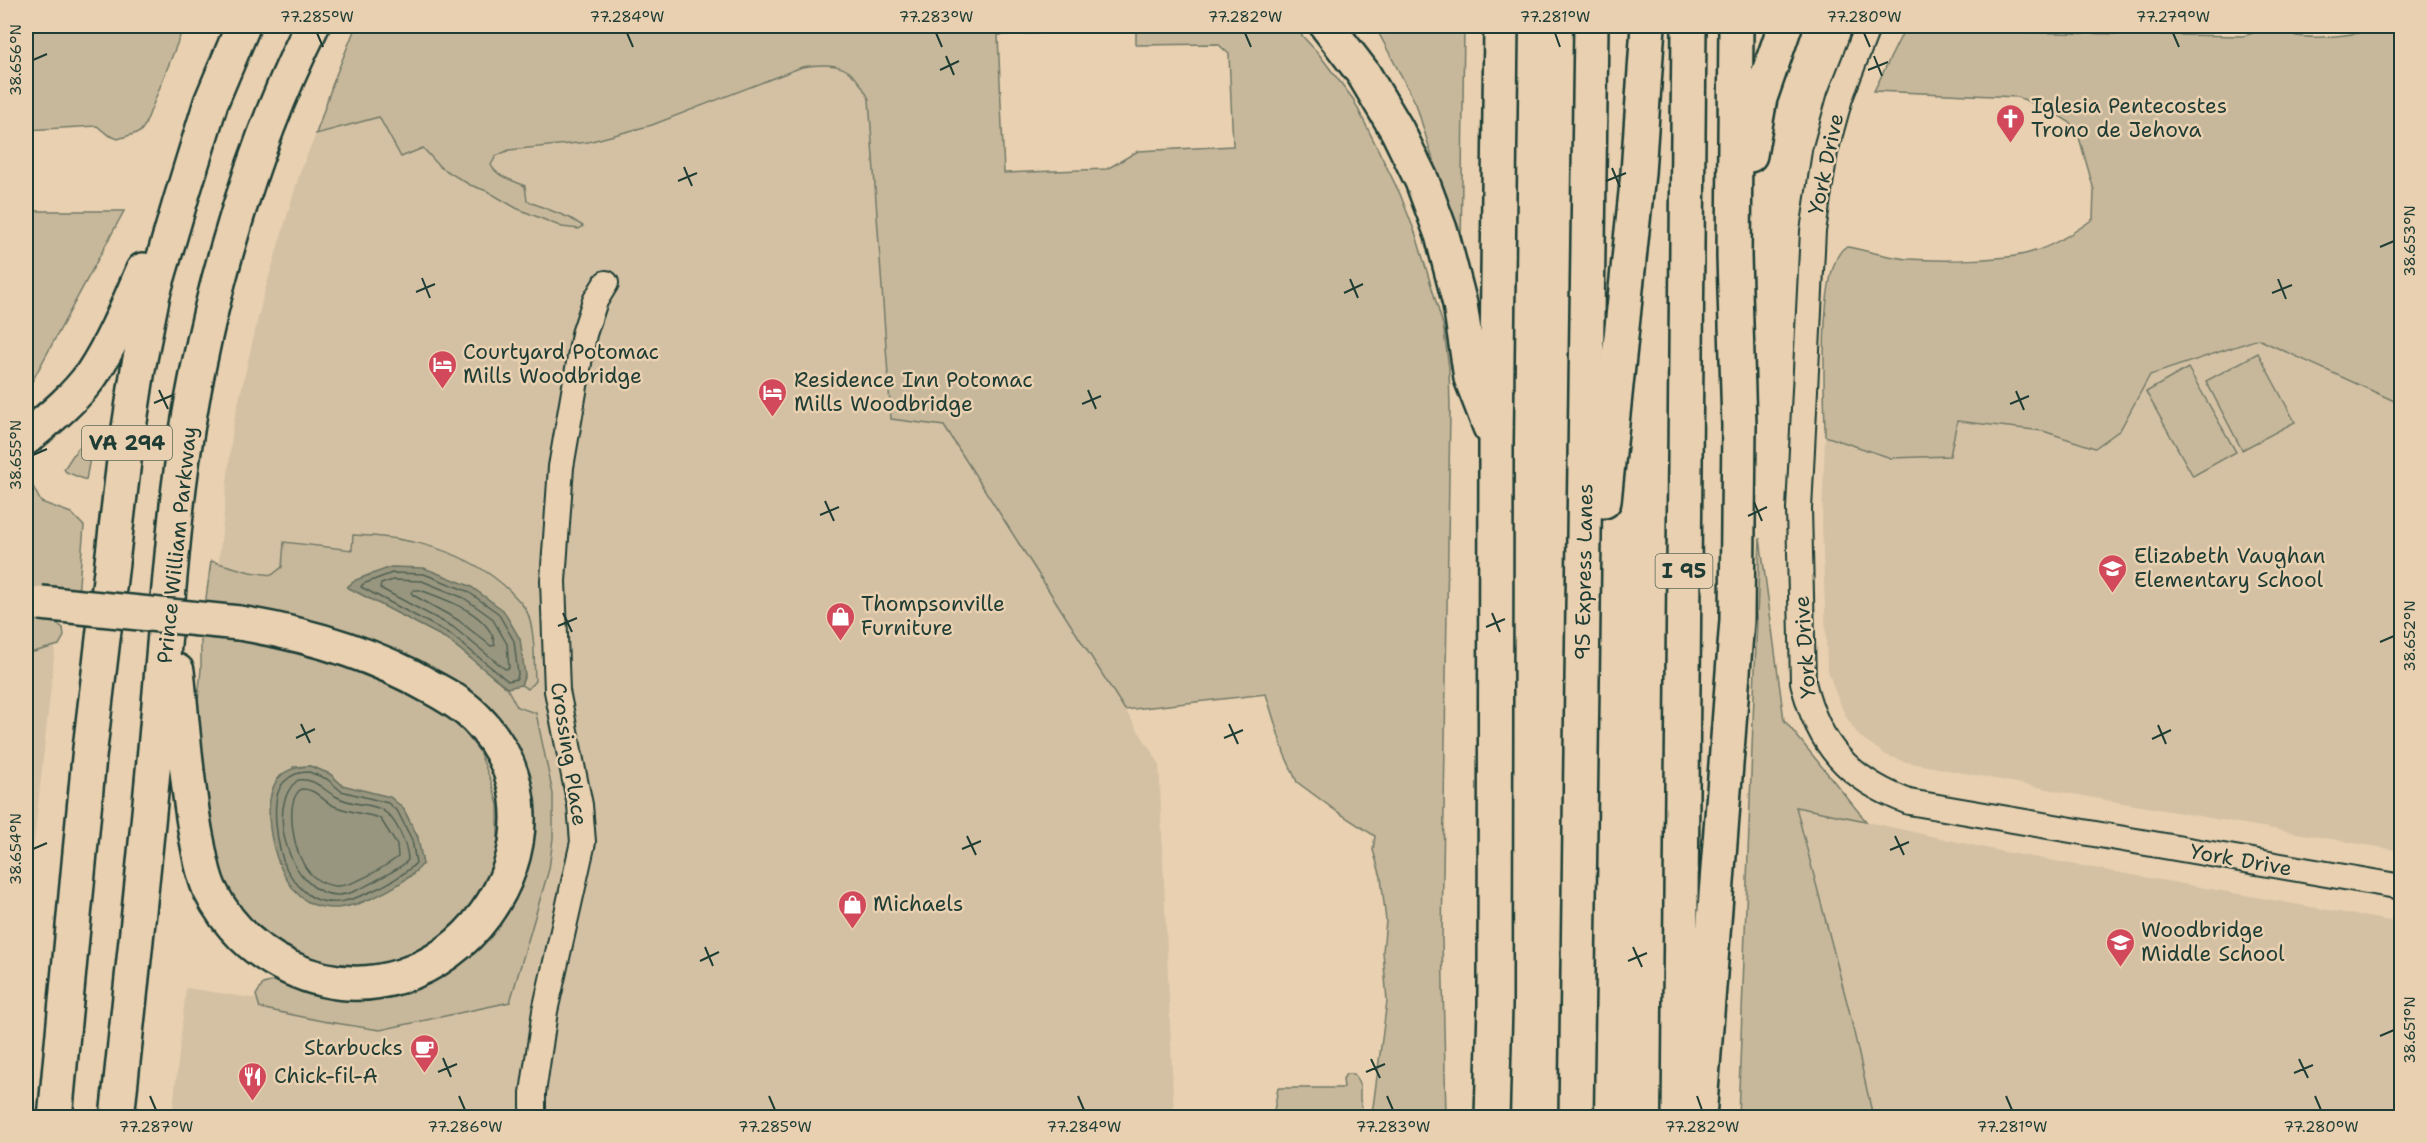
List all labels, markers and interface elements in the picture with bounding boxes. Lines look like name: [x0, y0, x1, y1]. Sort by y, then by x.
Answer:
text: 77.285°W: [280, 7, 354, 27]
text: 77.284°W: [590, 7, 664, 27]
text: 77.283°W: [899, 7, 973, 27]
text: 77.282°W: [1208, 7, 1282, 27]
text: 77.281°W: [1520, 7, 1590, 27]
text: 77.280°W: [1826, 7, 1902, 27]
text: 77.279°W: [2136, 7, 2210, 27]
text: 38.656°N: [6, 24, 26, 96]
place label: Iglesia Pentecostes Trono de Jehova: [2031, 92, 2227, 144]
church icon: Iglesia Pentecostes Trono de Jehova: [1994, 102, 2026, 144]
street label: York Drive: [1802, 111, 1850, 217]
text: 38.653°N: [2400, 205, 2420, 277]
place label: Courtyard Potomac Mills Woodbridge: [463, 338, 659, 390]
hotel icon: Courtyard Potomac Mills Woodbridge: [426, 348, 458, 390]
place label: Residence Inn Potomac Mills Woodbridge: [794, 366, 1033, 418]
hotel icon: Residence Inn Potomac Mills Woodbridge: [757, 376, 789, 418]
text: 38.655°N: [6, 420, 26, 490]
street label: Prince William Parkway: [151, 425, 203, 665]
road number: VA 294: [82, 426, 172, 460]
street label: 95 Express Lanes: [1568, 483, 1600, 661]
place label: Elizabeth Vaughan Elementary School: [2134, 542, 2326, 594]
school or university icon: Elizabeth Vaughan Elementary School: [2097, 552, 2129, 594]
road number: I 95: [1656, 554, 1712, 588]
place label: Thompsonville Furniture: [861, 590, 1005, 642]
street label: York Drive: [1787, 595, 1823, 699]
shop icon: Thompsonville Furniture: [824, 600, 856, 642]
text: 38.652°N: [2400, 600, 2420, 672]
street label: Crossing Place: [544, 680, 594, 828]
text: 38.654°N: [6, 813, 26, 885]
street label: York Drive: [2188, 837, 2294, 883]
shop icon: Michaels: [836, 888, 868, 930]
place label: Michaels: [873, 890, 963, 918]
place label: Woodbridge Middle School: [2141, 916, 2285, 968]
school or university icon: Woodbridge Middle School: [2104, 926, 2136, 968]
text: 38.651°N: [2400, 996, 2420, 1064]
cafe icon: Starbucks: [408, 1032, 440, 1074]
place label: Starbucks: [304, 1034, 403, 1062]
restaurant icon: Chick-fil-A: [237, 1060, 269, 1102]
place label: Chick-fil-A: [274, 1062, 378, 1090]
text: 77.287°W: [119, 1117, 193, 1137]
text: 77.286°W: [427, 1117, 503, 1137]
text: 77.285°W: [738, 1117, 812, 1137]
text: 77.284°W: [1047, 1117, 1121, 1137]
text: 77.283°W: [1356, 1117, 1430, 1137]
text: 77.282°W: [1665, 1117, 1739, 1137]
text: 77.281°W: [1977, 1117, 2047, 1137]
text: 77.280°W: [2283, 1117, 2359, 1137]

